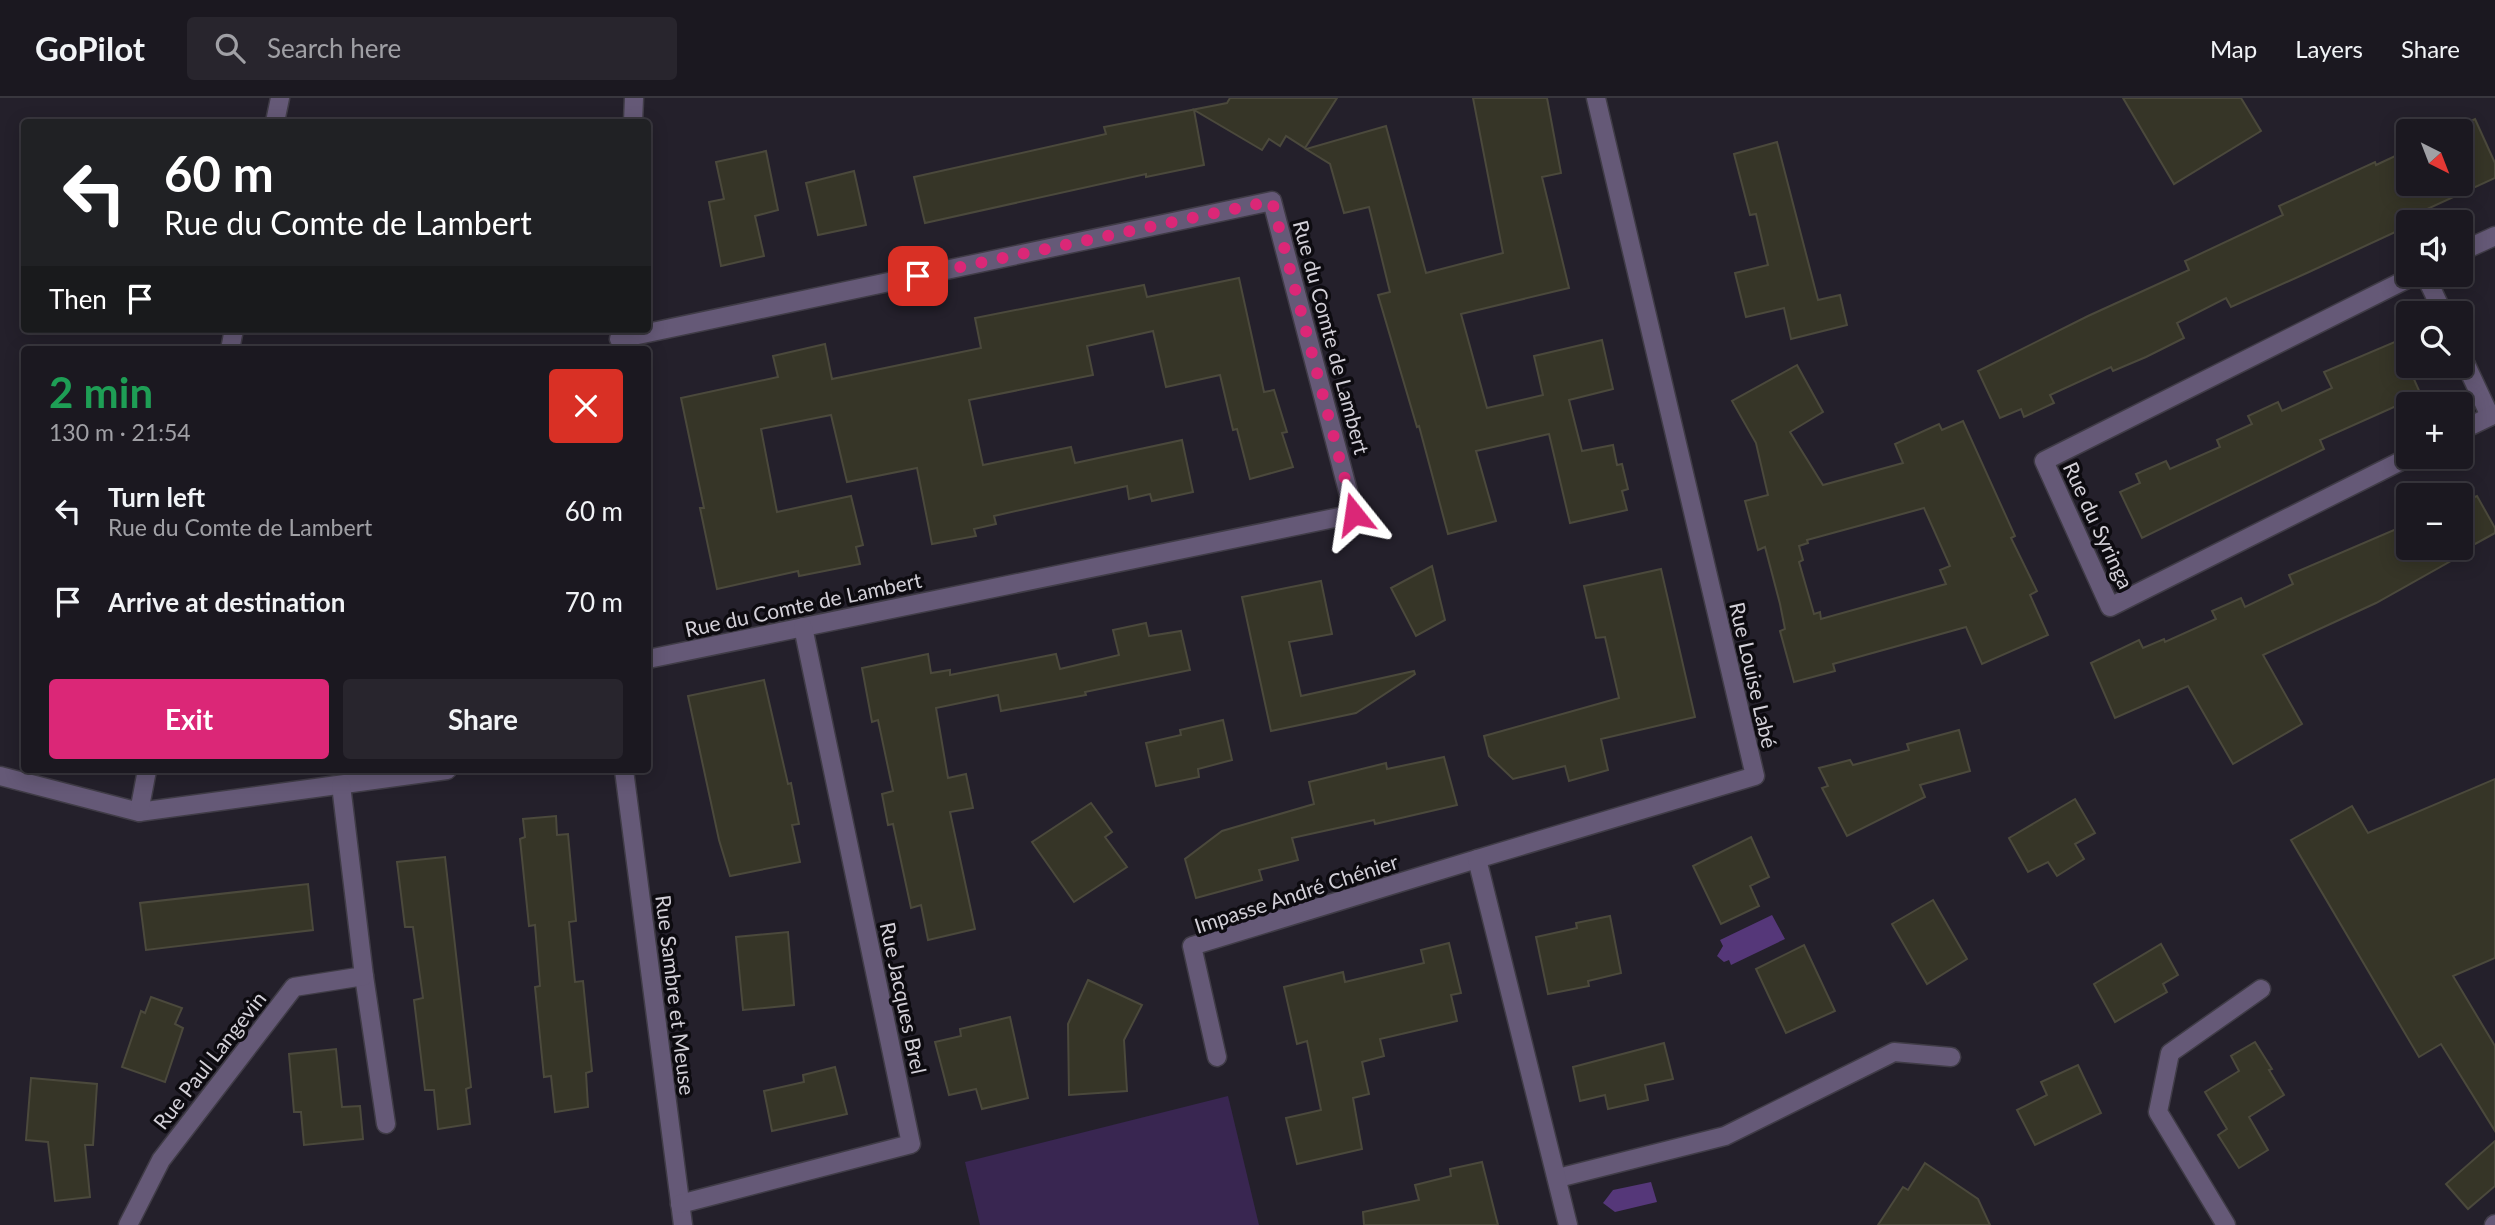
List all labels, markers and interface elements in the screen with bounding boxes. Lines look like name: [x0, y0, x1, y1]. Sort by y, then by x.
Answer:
search box: [187, 17, 677, 80]
text: GoPilot: [35, 28, 145, 68]
icon: search: [211, 29, 249, 67]
text: Search here: [267, 32, 401, 64]
text: Map: [2210, 34, 2257, 63]
text: Layers: [2295, 34, 2363, 63]
text: Share: [2401, 34, 2460, 63]
north arrow: [2396, 119, 2473, 196]
map controls: [2396, 119, 2473, 560]
text: 60 m: [164, 144, 274, 202]
icon: left: [49, 147, 140, 238]
text: Rue du Comte de Lambert: [164, 203, 532, 242]
button: sound: [2396, 210, 2473, 287]
street label: Rue du Comte de Lambert: [1289, 217, 1375, 457]
pin: [888, 246, 948, 306]
icon: arrive: [899, 257, 937, 295]
icon: arrive: [121, 280, 159, 318]
text: Then: [49, 283, 107, 315]
button: search: [2396, 301, 2473, 378]
text: 2 min: [49, 367, 153, 417]
button: close: [549, 369, 623, 443]
button: +: [2396, 392, 2473, 469]
text: 130 m · 21:54: [49, 418, 191, 446]
street label: Rue du Syringa: [2059, 458, 2139, 592]
position arrow: [1317, 477, 1391, 551]
text: Turn left: [108, 481, 205, 513]
button: −: [2396, 483, 2473, 560]
icon: left: [49, 492, 87, 530]
text: 60 m: [565, 495, 623, 527]
text: Rue du Comte de Lambert: [108, 513, 372, 541]
street label: Rue du Comte de Lambert: [682, 567, 924, 641]
icon: arrive: [49, 583, 87, 621]
text: Arrive at destination: [108, 586, 345, 618]
text: 70 m: [565, 586, 623, 618]
street label: Rue Louise Labé: [1725, 599, 1783, 751]
button: Exit: [49, 679, 329, 759]
button: Share: [343, 679, 623, 759]
street label: Impasse André Chénier: [1191, 848, 1401, 938]
street label: Rue Sambre et Meuse: [651, 894, 701, 1096]
street label: Rue Jacques Brel: [876, 920, 932, 1076]
street label: Rue Paul Langevin: [147, 986, 271, 1134]

